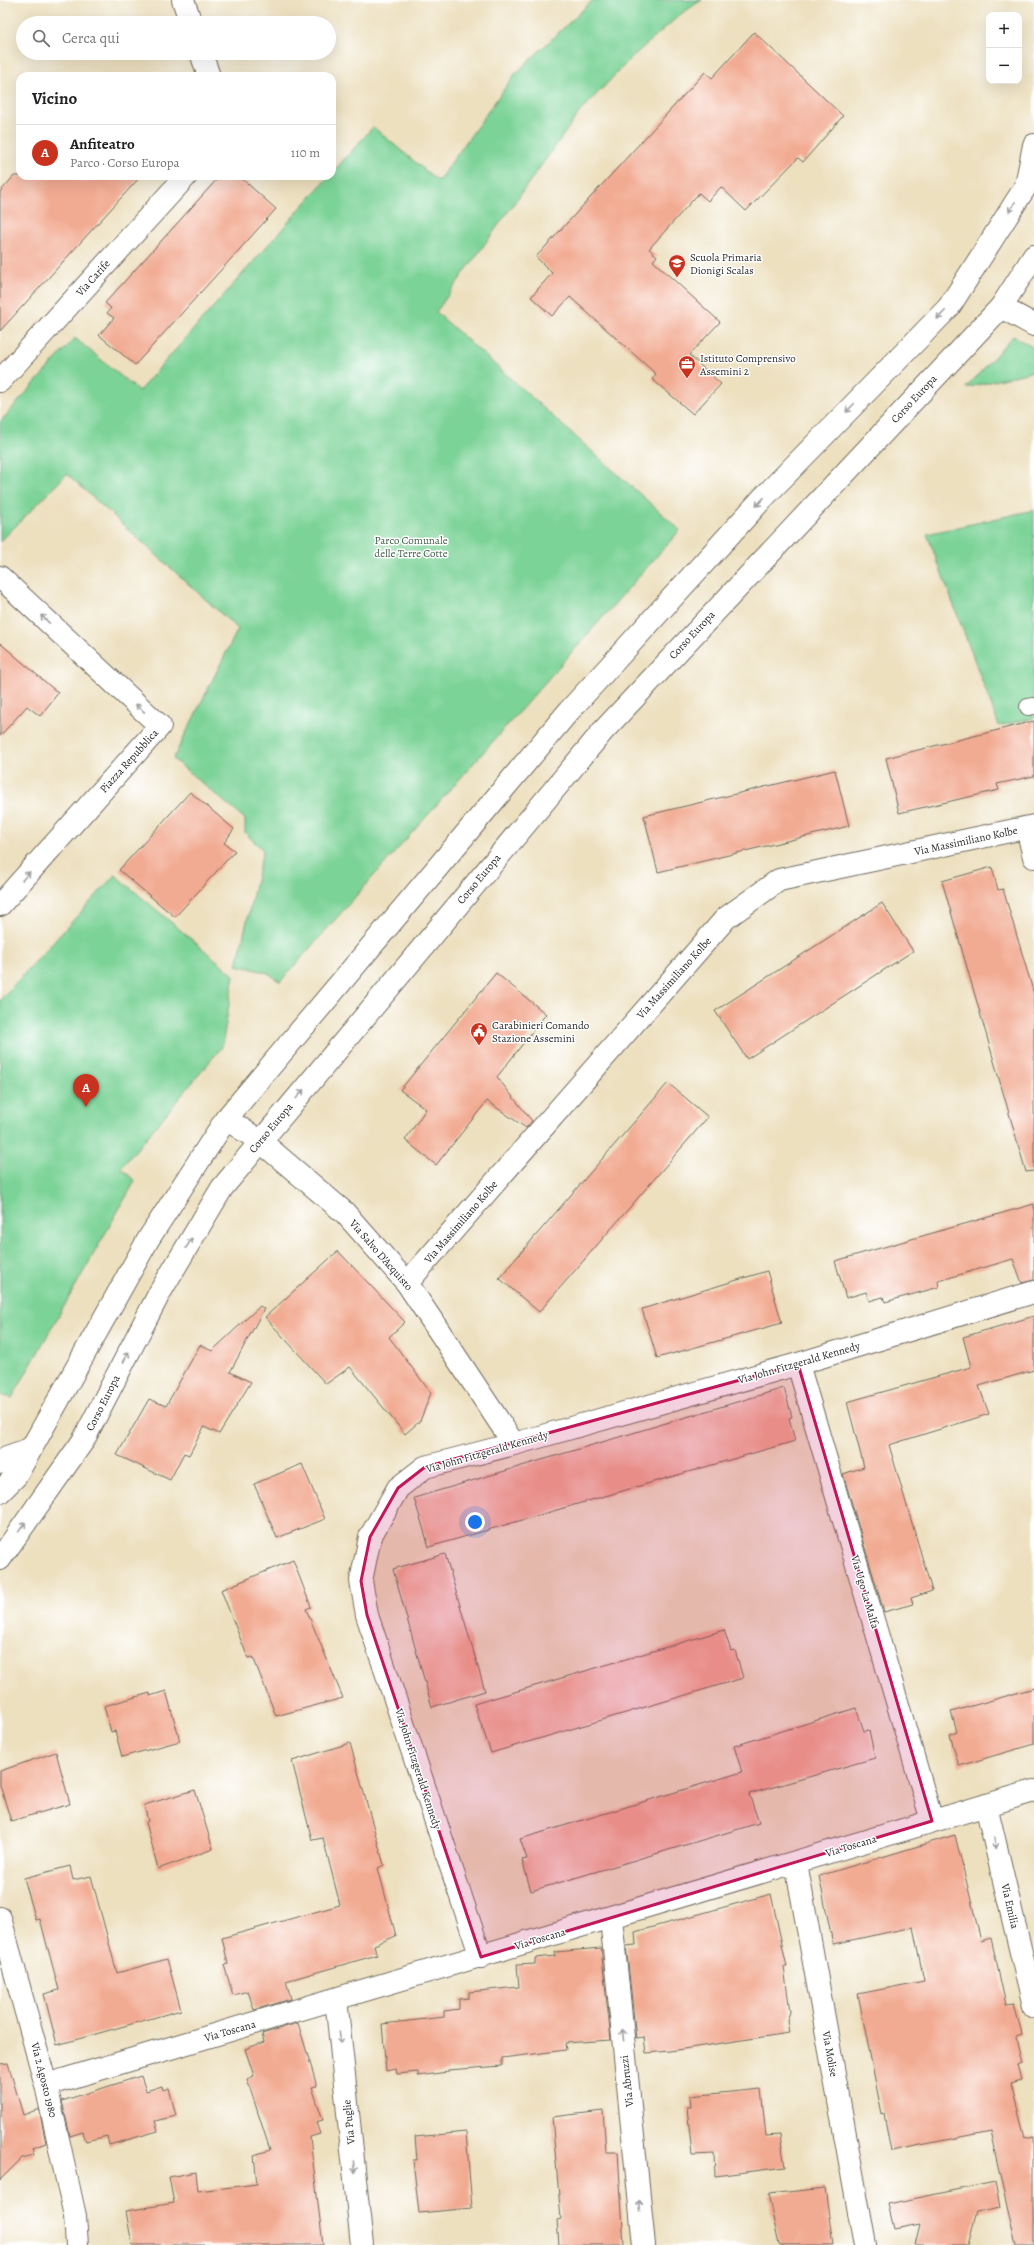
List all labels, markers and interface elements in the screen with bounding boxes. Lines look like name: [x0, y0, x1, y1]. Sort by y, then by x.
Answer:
map controls: [986, 12, 1022, 84]
button: +: [986, 12, 1022, 48]
search box: [16, 16, 336, 60]
icon: search: [30, 27, 52, 49]
text: Cerca qui: [62, 28, 120, 48]
button: −: [986, 48, 1022, 84]
text: Vicino: [32, 87, 77, 110]
text: Anfiteatro: [70, 134, 135, 154]
text: A: [41, 144, 49, 161]
text: 110 m: [291, 144, 320, 161]
text: Parco · Corso Europa: [70, 154, 180, 171]
one-way arrow: [1008, 201, 1016, 213]
place label: Scuola Primaria Dionigi Scalas: [690, 250, 763, 278]
school or university icon: Scuola Primaria Dionigi Scalas: [667, 253, 687, 278]
street label: Via Carife: [72, 256, 113, 300]
one-way arrow: [936, 310, 946, 320]
place label: Istituto Comprensivo Assemini 2: [699, 351, 796, 379]
office icon: Istituto Comprensivo Assemini 2: [677, 354, 697, 379]
street label: Corso Europa: [888, 371, 941, 426]
one-way arrow: [845, 403, 855, 413]
one-way arrow: [755, 497, 764, 507]
park label: Parco Comunale delle Terre Cotte: [374, 533, 448, 561]
street label: Corso Europa: [666, 607, 719, 662]
one-way arrow: [40, 614, 50, 624]
one-way arrow: [135, 703, 145, 713]
street label: Piazza Repubblica: [96, 725, 162, 796]
street label: Via Massimiliano Kolbe: [912, 823, 1019, 859]
street label: Corso Europa: [454, 850, 505, 907]
one-way arrow: [21, 871, 31, 881]
street label: Via Massimiliano Kolbe: [633, 934, 715, 1023]
place label: Carabinieri Comando Stazione Assemini: [492, 1018, 590, 1046]
public building icon: Carabinieri Comando Stazione Assemini: [469, 1021, 489, 1046]
pin: A: [73, 1074, 99, 1107]
one-way arrow: [295, 1089, 304, 1099]
street label: Corso Europa: [246, 1099, 297, 1156]
street label: Via Massimiliano Kolbe: [420, 1177, 501, 1267]
street label: Via Salvo D'Acquisto: [345, 1215, 416, 1294]
one-way arrow: [185, 1237, 193, 1249]
street label: Via John Fitzgerald Kennedy: [735, 1338, 862, 1388]
one-way arrow: [123, 1351, 131, 1363]
street label: Corso Europa: [82, 1372, 124, 1434]
street label: Via John Fitzgerald Kennedy: [423, 1427, 550, 1477]
your location: [465, 1512, 485, 1532]
one-way arrow: [18, 1522, 27, 1533]
street label: Via Ugo La Malfa: [847, 1552, 883, 1631]
street label: Via John Fitzgerald Kennedy: [391, 1706, 445, 1831]
street label: Via Toscana: [823, 1831, 879, 1861]
one-way arrow: [992, 1836, 1000, 1849]
street label: Via Emilia: [997, 1881, 1023, 1931]
street label: Via Toscana: [512, 1924, 568, 1954]
street label: Via Toscana: [202, 2016, 258, 2046]
one-way arrow: [619, 2029, 627, 2042]
street label: Via Molise: [818, 2029, 841, 2078]
one-way arrow: [336, 2031, 344, 2044]
street label: Via 2 Agosto 1980: [27, 2040, 61, 2119]
street label: Via Abruzzi: [617, 2054, 637, 2109]
street label: Via Puglie: [339, 2099, 359, 2146]
one-way arrow: [350, 2160, 357, 2173]
one-way arrow: [636, 2200, 644, 2213]

